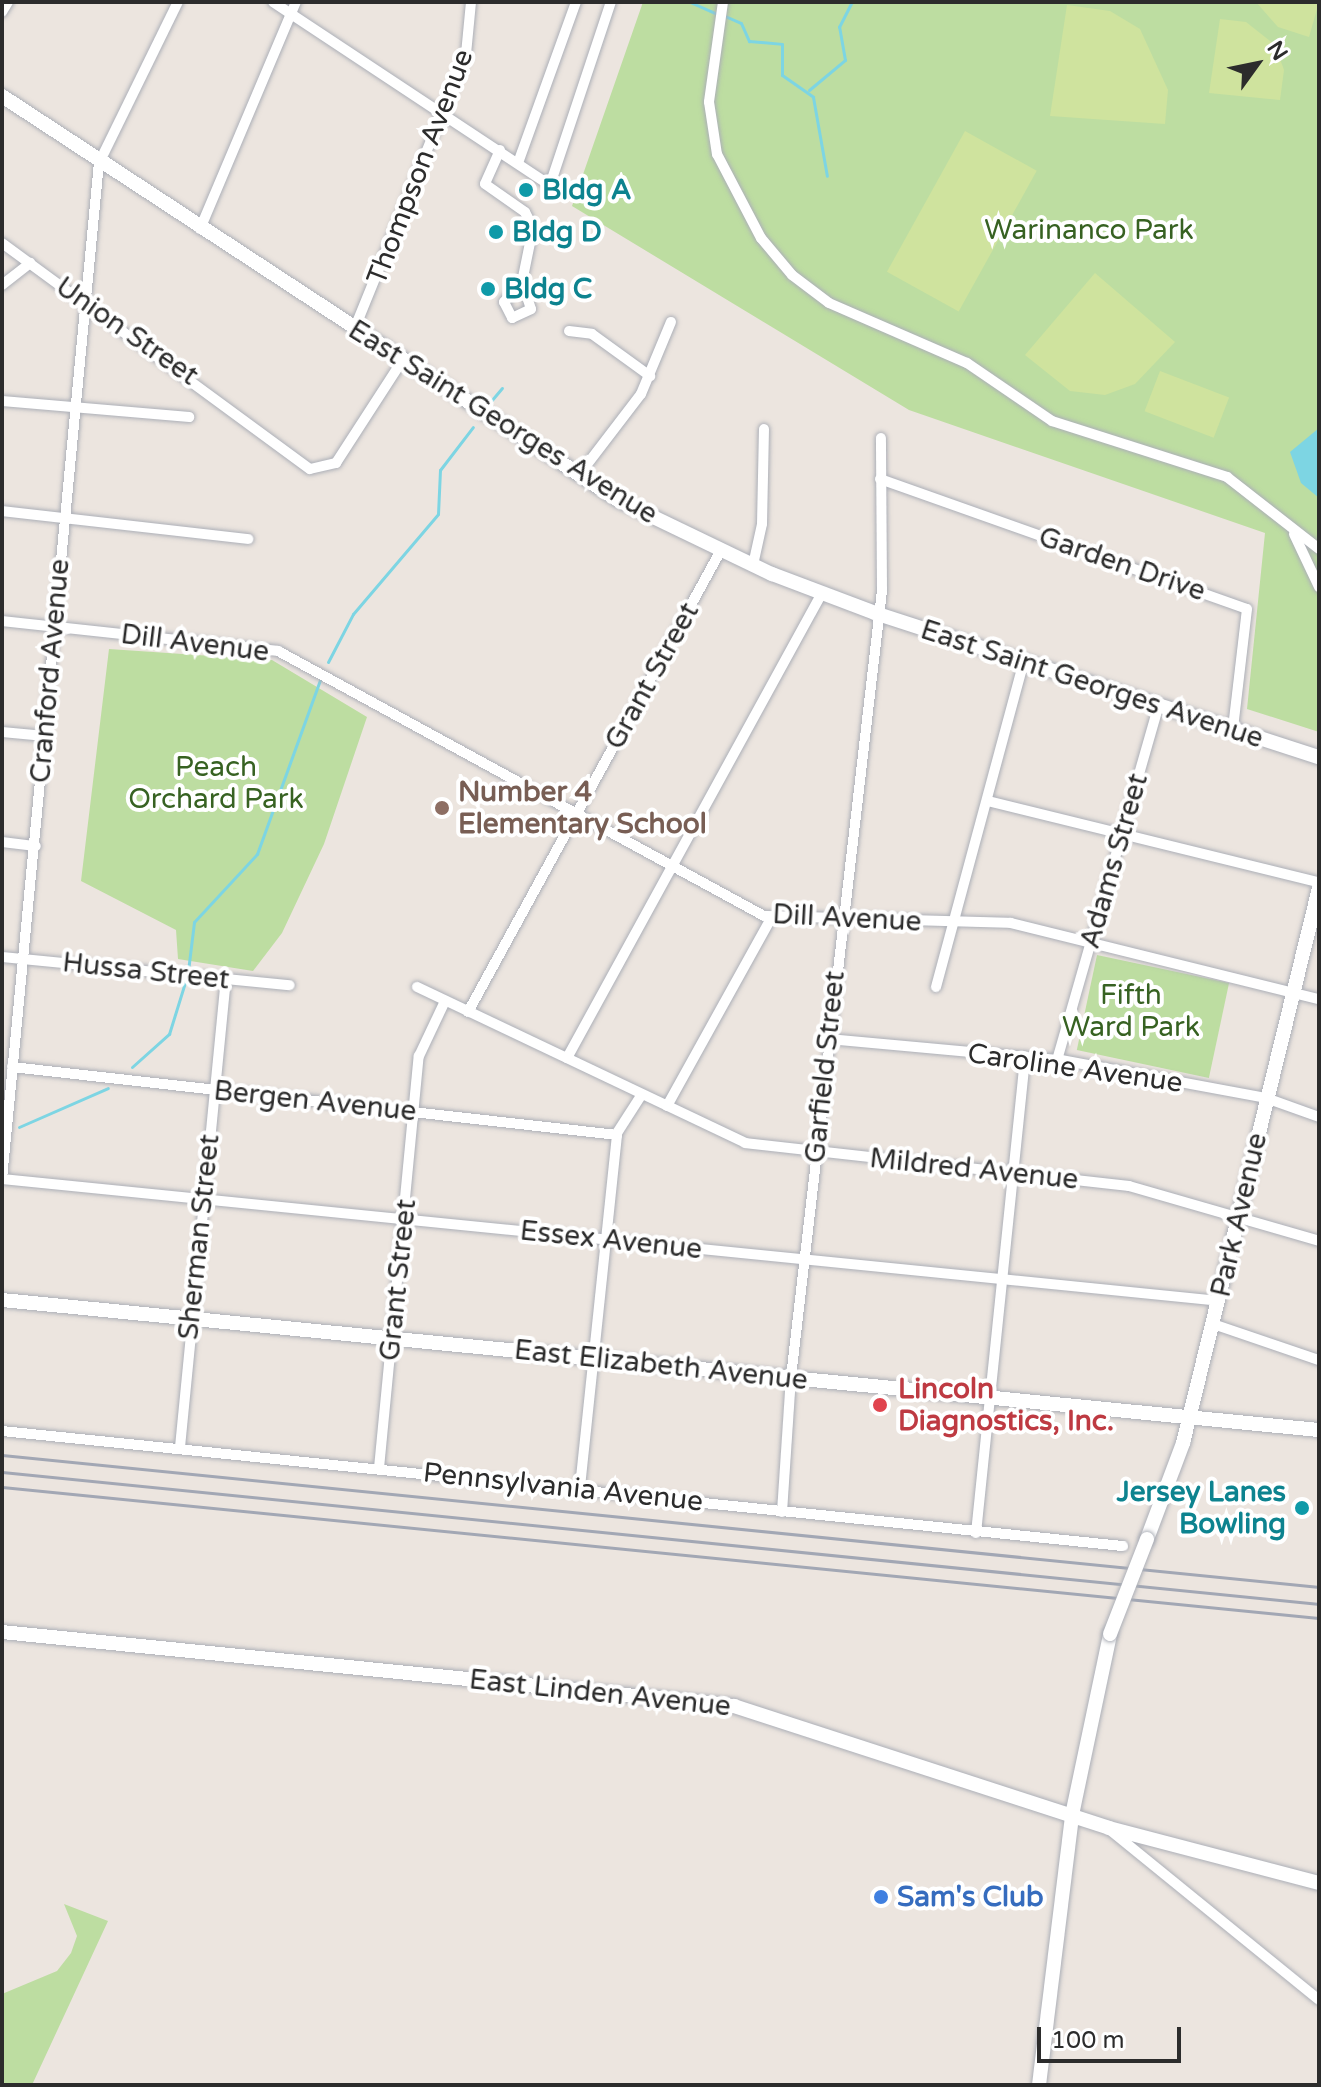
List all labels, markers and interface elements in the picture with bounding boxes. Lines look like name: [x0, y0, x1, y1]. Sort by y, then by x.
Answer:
north arrow: [1217, 24, 1297, 104]
text: N: [1261, 36, 1293, 65]
street label: Thompson Avenue: [360, 45, 480, 289]
place label: Bldg A: [542, 173, 632, 207]
marker: Bldg A: [517, 181, 535, 199]
park label: Warinanco Park: [984, 213, 1194, 247]
place label: Bldg D: [512, 215, 602, 249]
marker: Bldg D: [487, 223, 505, 241]
street label: Union Street: [49, 270, 205, 392]
place label: Bldg C: [504, 272, 592, 306]
marker: Bldg C: [479, 280, 497, 298]
street label: East Saint Georges Avenue: [342, 313, 664, 531]
street label: Garden Drive: [1034, 520, 1210, 608]
street label: Cranford Avenue: [23, 558, 77, 784]
street label: Grant Street: [598, 597, 706, 755]
street label: East Saint Georges Avenue: [916, 613, 1268, 755]
street label: Dill Avenue: [119, 617, 271, 669]
park label: Peach Orchard Park: [128, 750, 304, 816]
street label: Adams Street: [1073, 770, 1155, 952]
place label: Number 4 Elementary School: [458, 775, 707, 841]
marker: Number 4 Elementary School: [433, 799, 451, 817]
street label: Dill Avenue: [772, 897, 922, 939]
street label: Hussa Street: [61, 946, 231, 996]
street label: Garfield Street: [798, 969, 852, 1165]
park label: Fifth Ward Park: [1062, 978, 1200, 1044]
street label: Caroline Avenue: [965, 1036, 1185, 1100]
street label: Bergen Avenue: [212, 1074, 418, 1128]
street label: Park Avenue: [1204, 1130, 1274, 1300]
street label: Sherman Street: [172, 1133, 226, 1341]
street label: Mildred Avenue: [868, 1141, 1080, 1197]
street label: Grant Street: [373, 1198, 423, 1362]
street label: Essex Avenue: [518, 1214, 704, 1266]
street label: East Elizabeth Avenue: [513, 1333, 809, 1397]
place label: Lincoln Diagnostics, Inc.: [898, 1372, 1114, 1438]
marker: Lincoln Diagnostics, Inc.: [869, 1394, 891, 1416]
street label: Pennsylvania Avenue: [421, 1456, 705, 1518]
place label: Jersey Lanes Bowling: [1117, 1475, 1286, 1541]
marker: Jersey Lanes Bowling: [1293, 1499, 1311, 1517]
street label: East Linden Avenue: [468, 1663, 732, 1723]
place label: Sam's Club: [897, 1880, 1044, 1914]
marker: Sam's Club: [872, 1888, 890, 1906]
scale bar: [1041, 2011, 1185, 2061]
text: 100 m: [1051, 2026, 1125, 2055]

